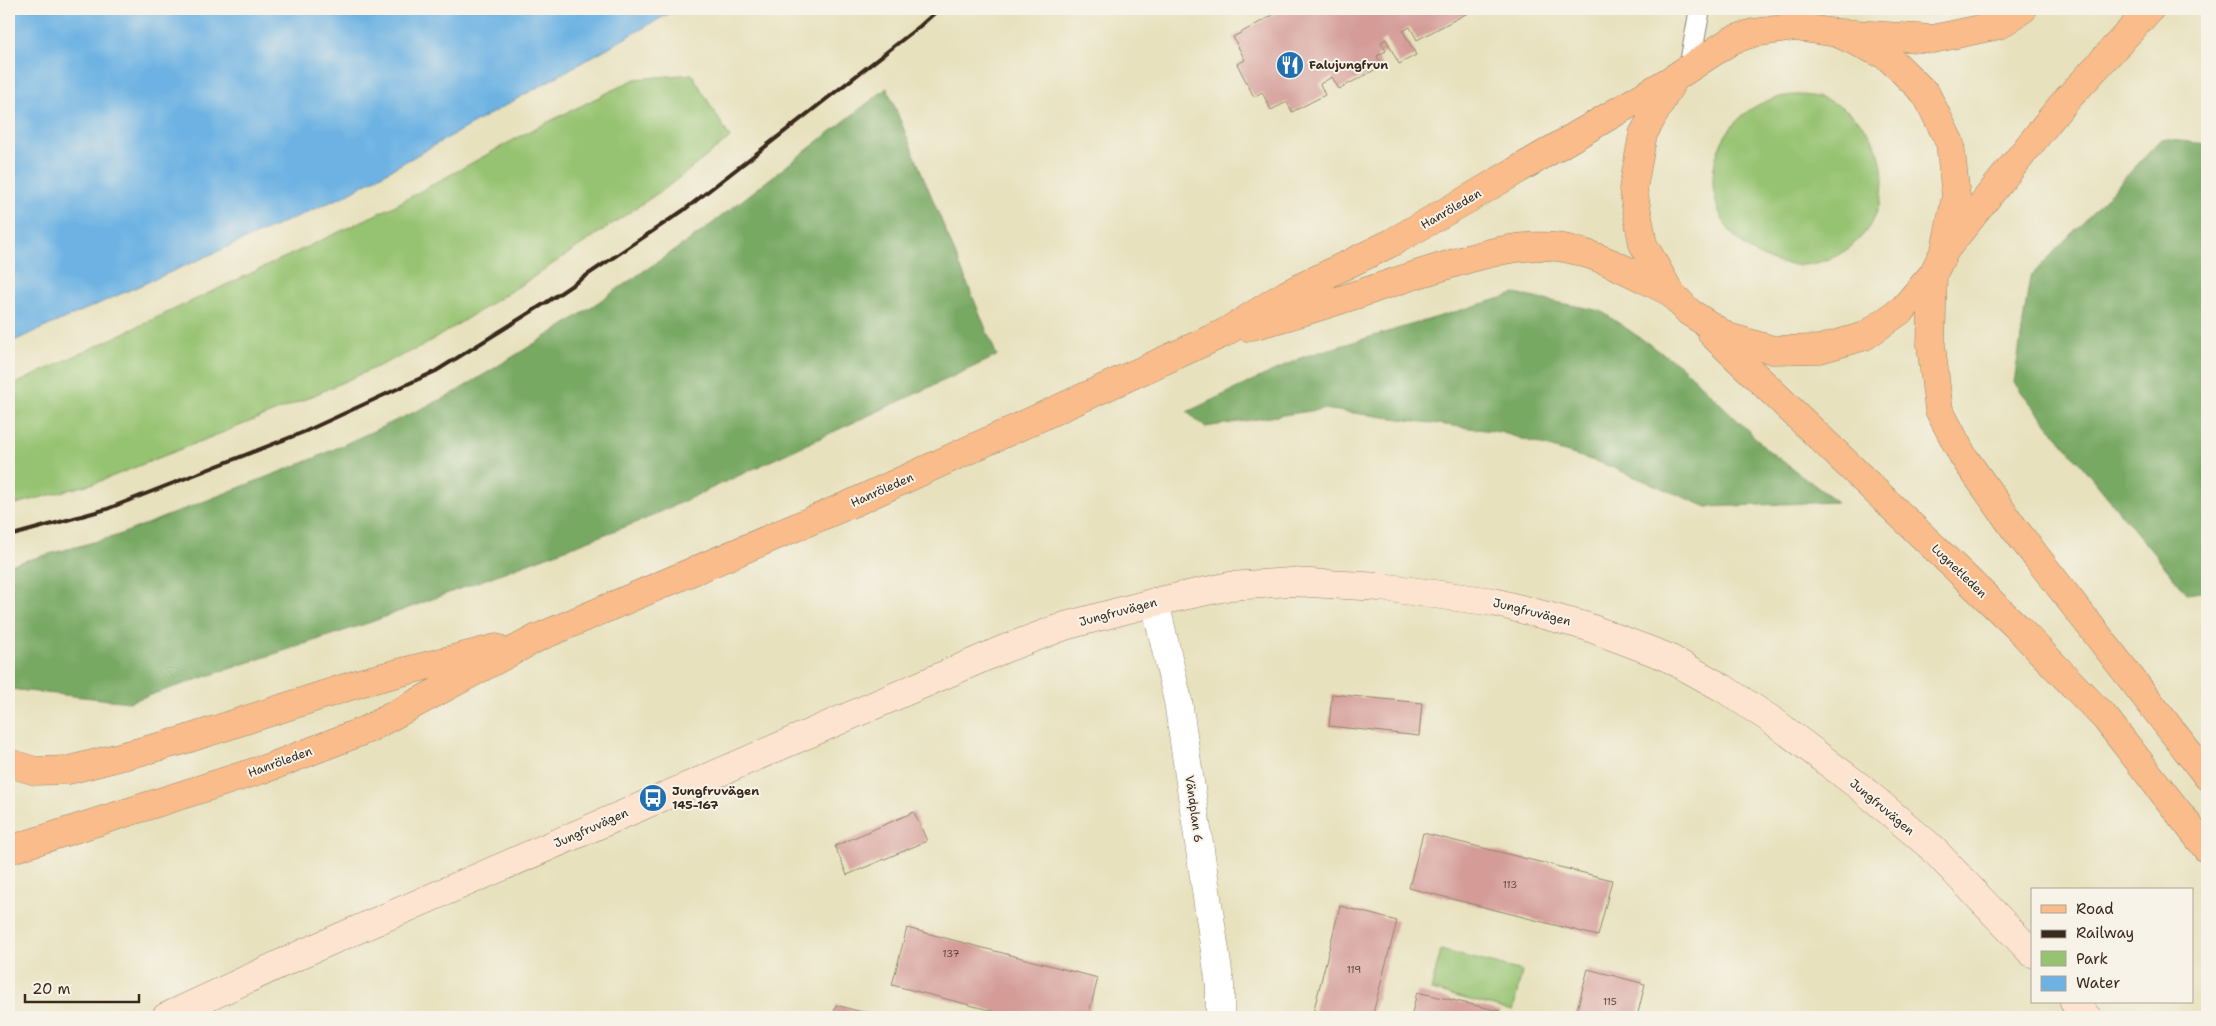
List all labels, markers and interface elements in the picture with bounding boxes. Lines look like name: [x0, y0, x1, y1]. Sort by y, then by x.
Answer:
restaurant icon: Falujungfrun: [1275, 50, 1305, 80]
place label: Falujungfrun: [1309, 57, 1388, 73]
street label: Hanröleden: [1418, 185, 1484, 233]
street label: Hanröleden: [848, 469, 916, 511]
street label: Lugnetleden: [1928, 541, 1990, 601]
street label: Jungfruvägen: [1077, 594, 1159, 630]
street label: Jungfruvägen: [1491, 595, 1573, 629]
street label: Hanröleden: [246, 743, 314, 781]
street label: Vändplan 6: [1181, 774, 1207, 844]
street label: Jungfruvägen: [1846, 775, 1918, 839]
bus stop icon: Jungfruvägen 145-167: [638, 783, 668, 813]
place label: Jungfruvägen 145-167: [672, 783, 759, 813]
street label: Jungfruvägen: [551, 804, 631, 852]
house number: 113: [1503, 878, 1517, 891]
legend: [2031, 888, 2194, 1004]
text: Road: [2076, 899, 2114, 919]
text: Railway: [2076, 923, 2134, 943]
house number: 137: [943, 947, 959, 960]
text: Park: [2076, 949, 2108, 969]
house number: 119: [1347, 963, 1361, 976]
scale bar: [25, 971, 139, 1003]
text: Water: [2076, 973, 2120, 993]
text: 20 m: [32, 979, 71, 999]
house number: 115: [1603, 995, 1617, 1008]

